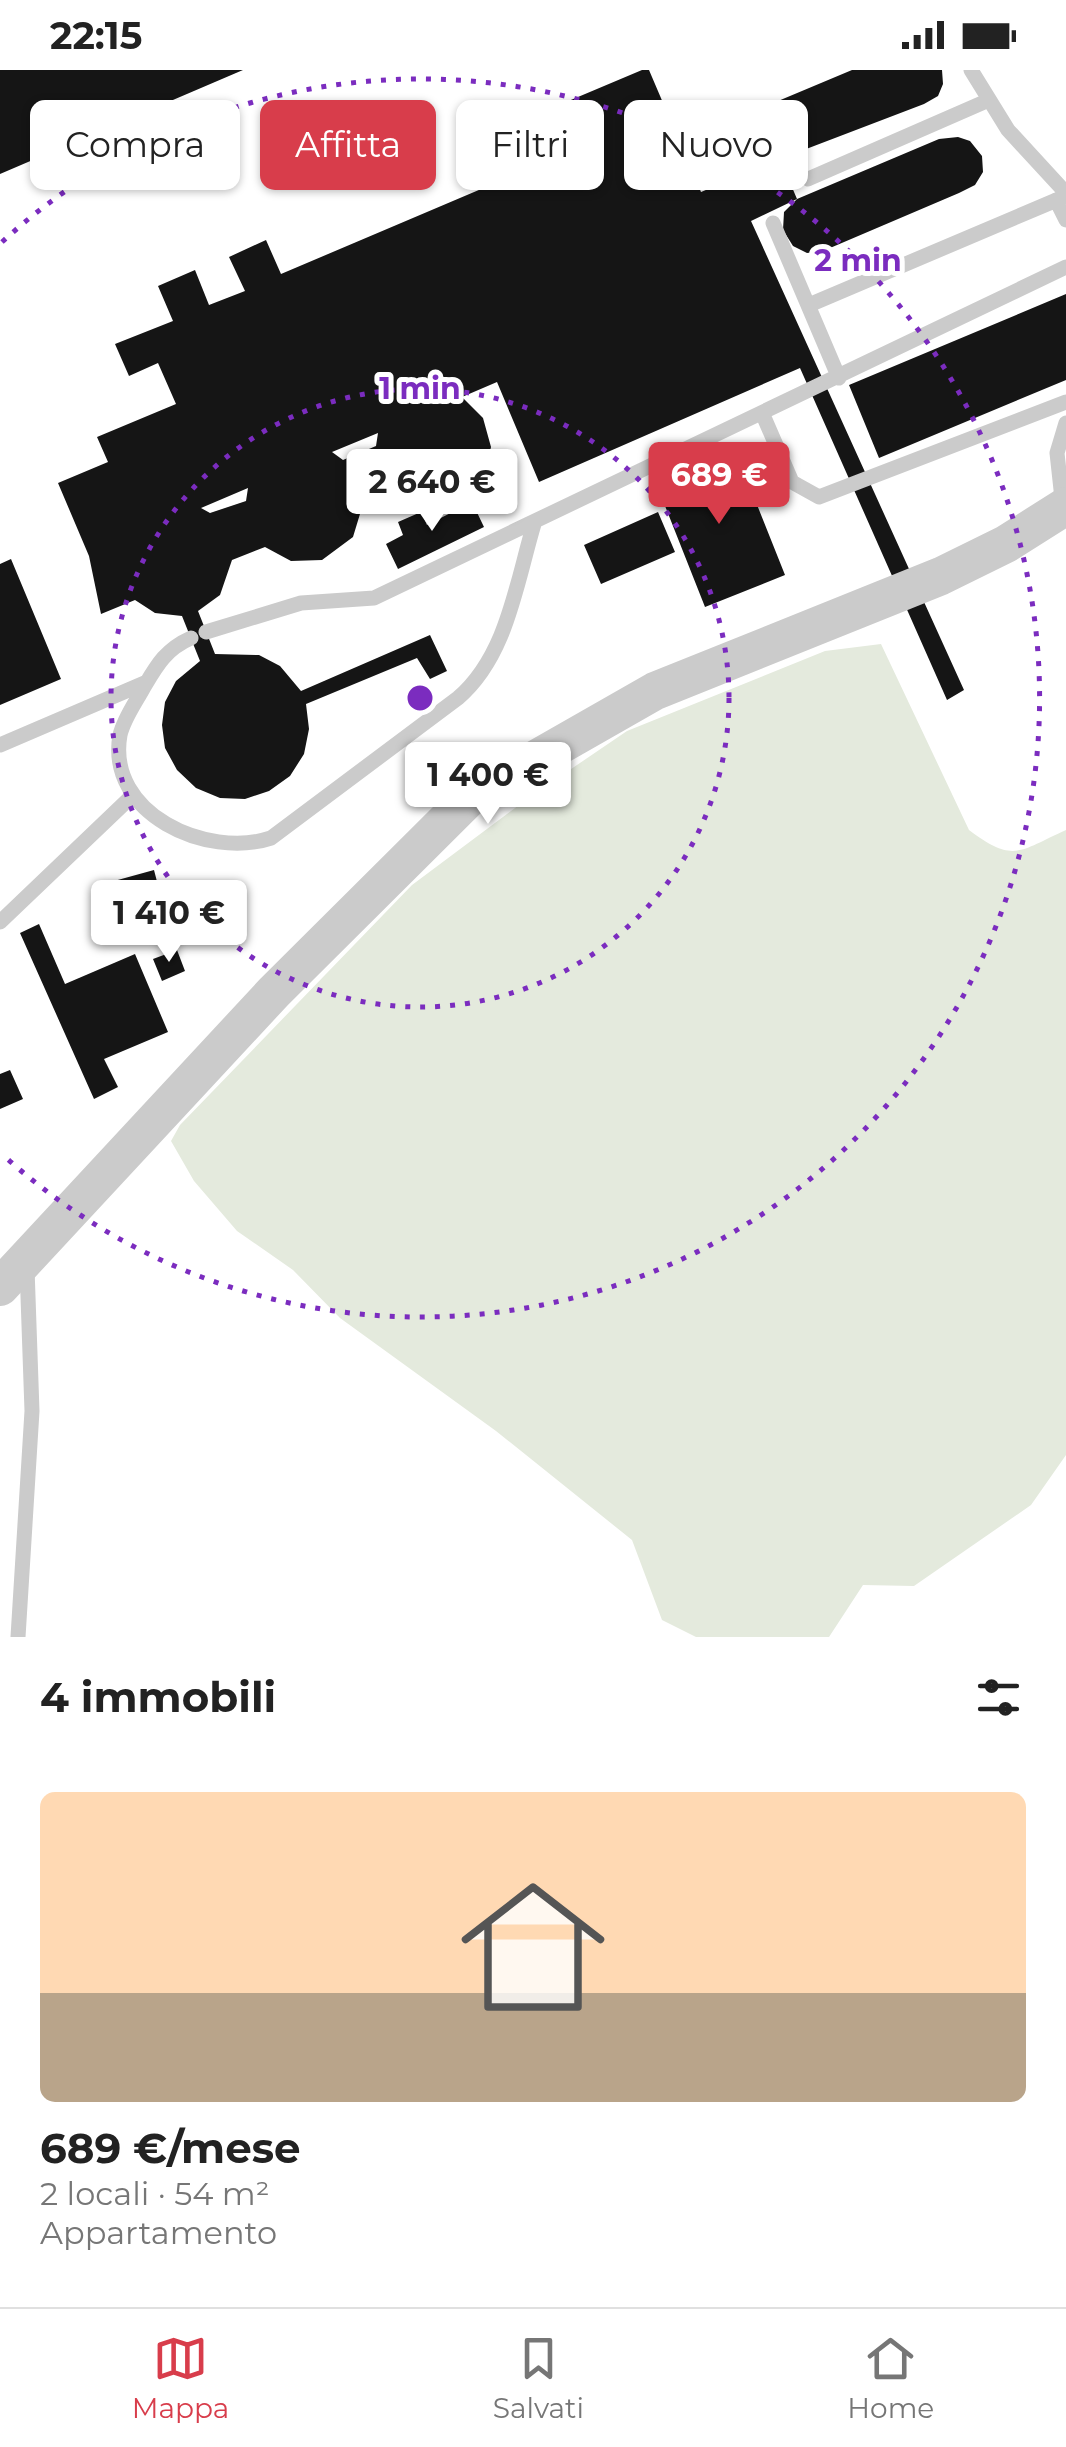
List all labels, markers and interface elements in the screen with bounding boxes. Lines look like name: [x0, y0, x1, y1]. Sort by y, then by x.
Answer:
text: 22:15: [50, 12, 142, 59]
chip: Compra: [30, 100, 240, 190]
chip: Affitta: [260, 100, 436, 190]
chip: Filtri: [456, 100, 604, 190]
chip: Nuovo: [624, 100, 808, 190]
text: 2 min: [814, 242, 902, 279]
text: 1 min: [379, 370, 461, 407]
pin: 689 €: [649, 442, 789, 527]
pin: 2 640 €: [340, 449, 524, 534]
text: 689 €: [671, 455, 767, 494]
text: 2 640 €: [368, 462, 496, 501]
centre of rings: [402, 680, 438, 716]
pin: 1 400 €: [396, 742, 580, 827]
text: 1 400 €: [427, 755, 549, 794]
pin: 1 410 €: [77, 880, 261, 965]
text: 1 410 €: [113, 893, 225, 932]
icon: filters: [971, 1670, 1026, 1725]
text: 4 immobili: [40, 1671, 276, 1723]
icon: home: [443, 1857, 623, 2037]
text: 689 €/mese: [40, 2122, 301, 2174]
text: 2 locali · 54 m²: [40, 2174, 270, 2213]
text: Appartamento: [40, 2213, 277, 2252]
tab: Mappa: [132, 2331, 229, 2425]
tab: Salvati: [493, 2331, 584, 2425]
tab: Home: [847, 2331, 934, 2425]

